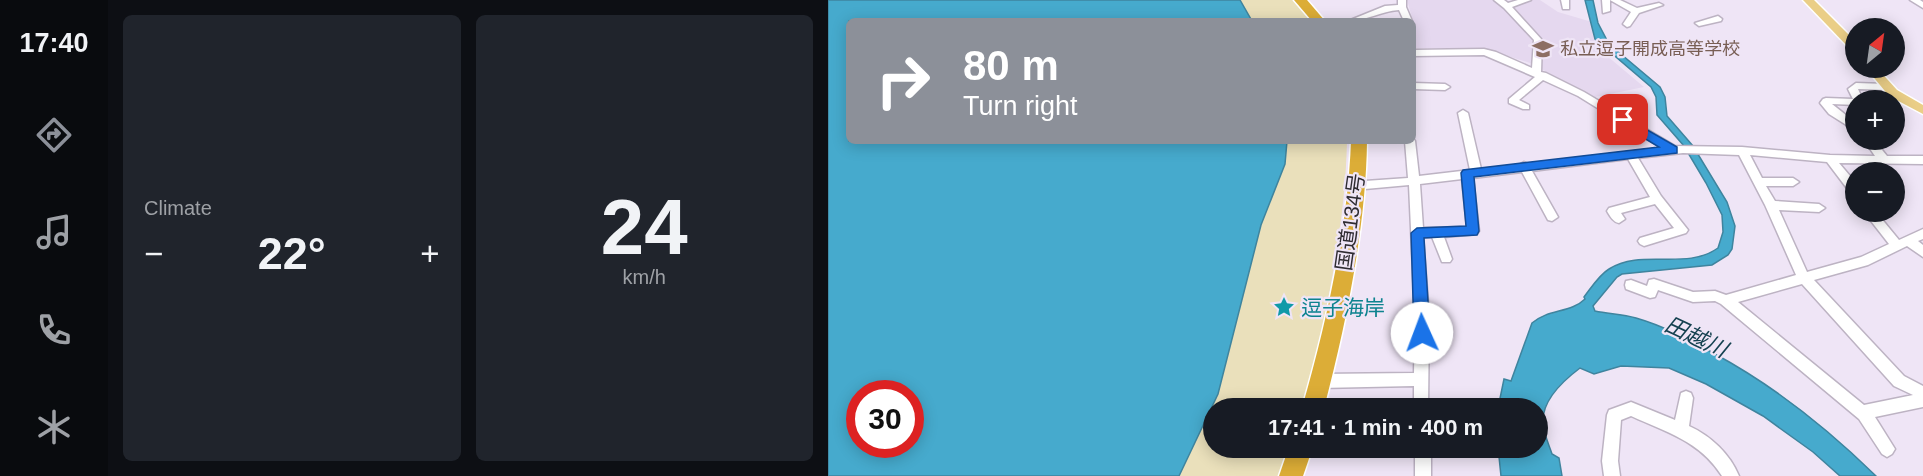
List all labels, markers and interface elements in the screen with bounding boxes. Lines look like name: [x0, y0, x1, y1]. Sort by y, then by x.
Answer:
north arrow: [1845, 18, 1905, 78]
map controls: [1845, 18, 1905, 222]
text: 17:40: [19, 28, 89, 58]
school or university icon: 私立逗子開成高等学校: [1531, 37, 1555, 61]
place label: 私立逗子開成高等学校: [1560, 39, 1740, 59]
icon: right: [864, 42, 942, 120]
text: 80 m: [963, 42, 1059, 89]
button: +: [1845, 90, 1905, 150]
text: Turn right: [963, 91, 1078, 121]
pin: [1597, 94, 1648, 145]
icon: arrive: [1606, 103, 1639, 136]
icon: directions: [33, 114, 75, 156]
button: −: [1845, 162, 1905, 222]
street label: 国道134号: [1332, 172, 1368, 272]
text: 24: [601, 183, 688, 271]
text: Climate: [144, 197, 212, 219]
icon: music: [33, 211, 75, 253]
text: 22°: [258, 228, 326, 279]
text: −: [144, 235, 163, 272]
text: +: [420, 235, 440, 272]
text: km/h: [623, 266, 666, 288]
place icon: 逗子海岸: [1272, 295, 1296, 319]
place label: 逗子海岸: [1301, 296, 1385, 319]
position arrow: [1390, 301, 1454, 365]
icon: phone: [33, 309, 75, 351]
water label: 田越川: [1661, 312, 1733, 363]
speed limit sign: 30: [846, 380, 924, 458]
icon: climate: [33, 406, 75, 448]
text: 17:41 · 1 min · 400 m: [1268, 415, 1483, 440]

